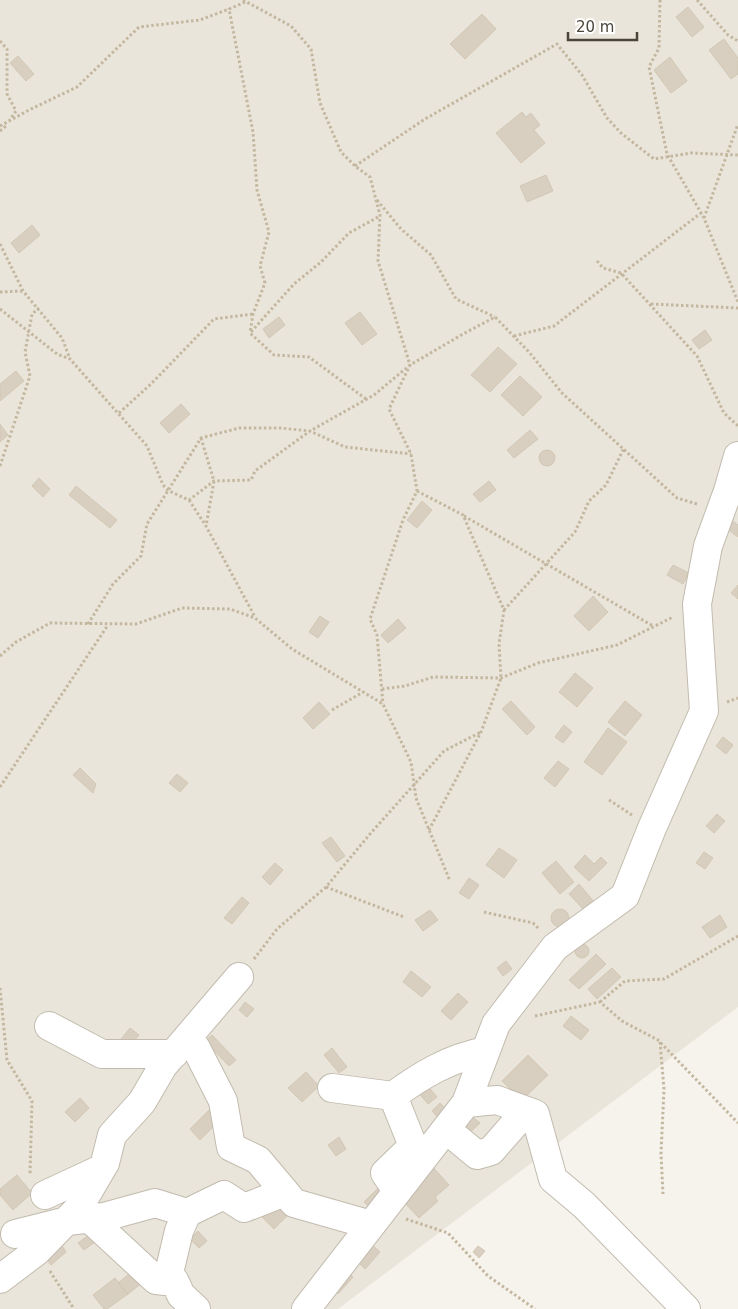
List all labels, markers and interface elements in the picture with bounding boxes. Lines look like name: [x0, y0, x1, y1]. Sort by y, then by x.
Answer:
scale bar: [568, 10, 637, 42]
text: 20 m: [576, 18, 614, 36]

